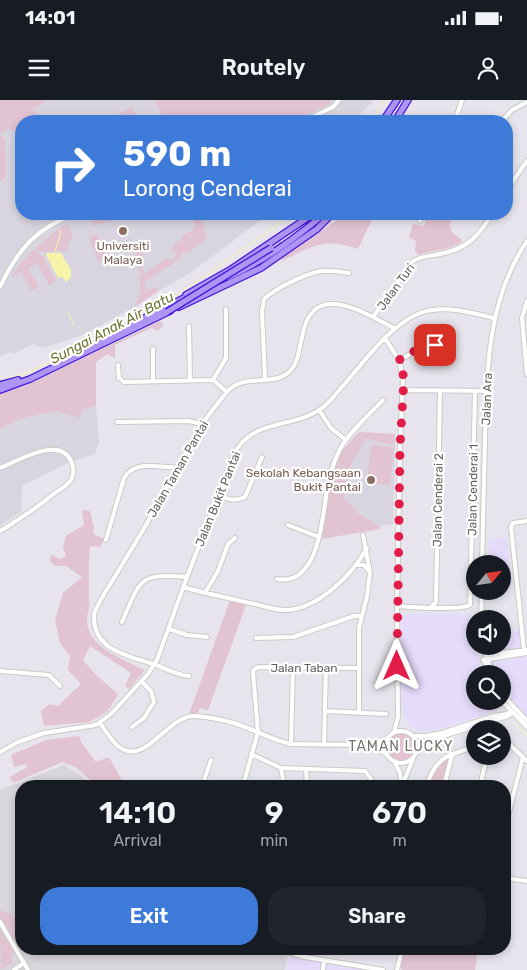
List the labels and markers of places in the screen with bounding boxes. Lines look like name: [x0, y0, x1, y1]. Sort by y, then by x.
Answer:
marker: Universiti Malaya: [117, 225, 129, 237]
place label: Universiti Malaya: [97, 239, 150, 267]
pin: [414, 324, 456, 366]
place label: Sekolah Kebangsaan Bukit Pantai: [246, 466, 361, 494]
marker: Sekolah Kebangsaan Bukit Pantai: [365, 474, 377, 486]

